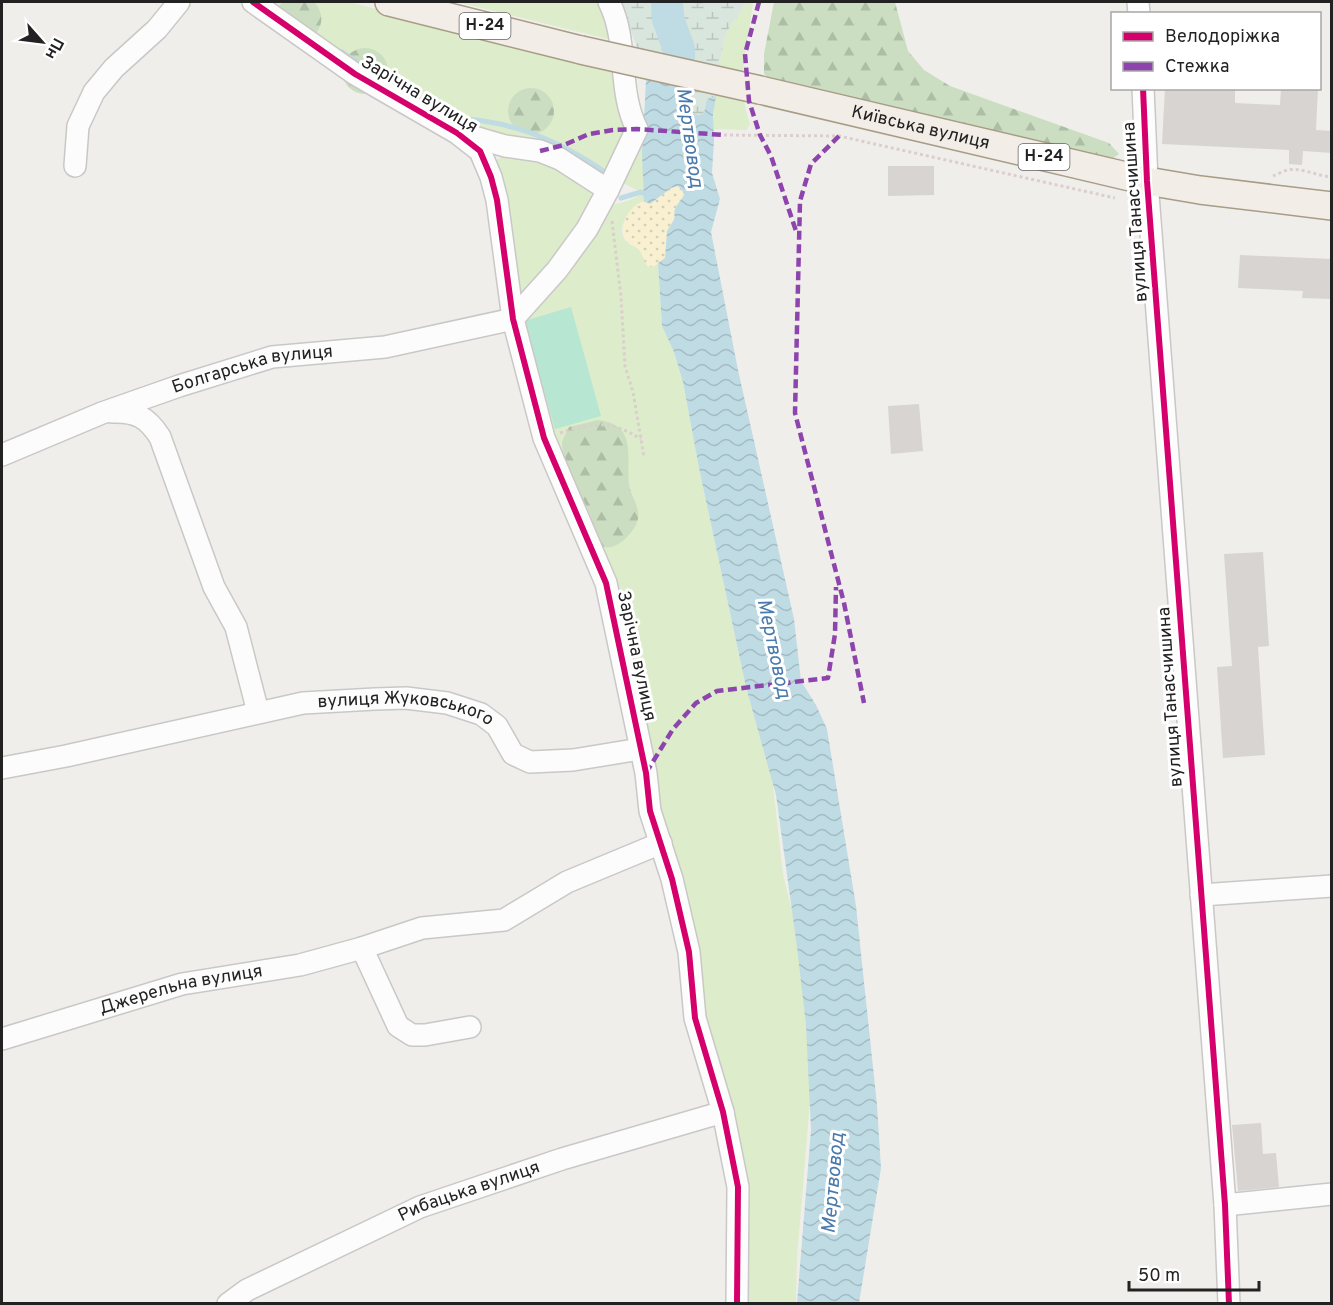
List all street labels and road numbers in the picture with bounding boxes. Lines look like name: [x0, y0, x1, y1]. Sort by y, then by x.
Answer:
road number: Н-24: [460, 13, 510, 39]
street label: Зарічна вулиця: [356, 51, 482, 139]
street label: Київська вулиця: [849, 100, 992, 155]
street label: вулиця Танасчишина: [1118, 121, 1154, 303]
road number: Н-24: [1018, 144, 1070, 170]
street label: Болгарська вулиця: [169, 340, 334, 399]
street label: Зарічна вулиця: [611, 589, 661, 723]
street label: вулиця Танасчишина: [1153, 606, 1189, 788]
street label: вулиця Жуковського: [317, 686, 499, 731]
street label: Джерельна вулиця: [96, 960, 264, 1020]
street label: Рибацька вулиця: [394, 1156, 543, 1227]

